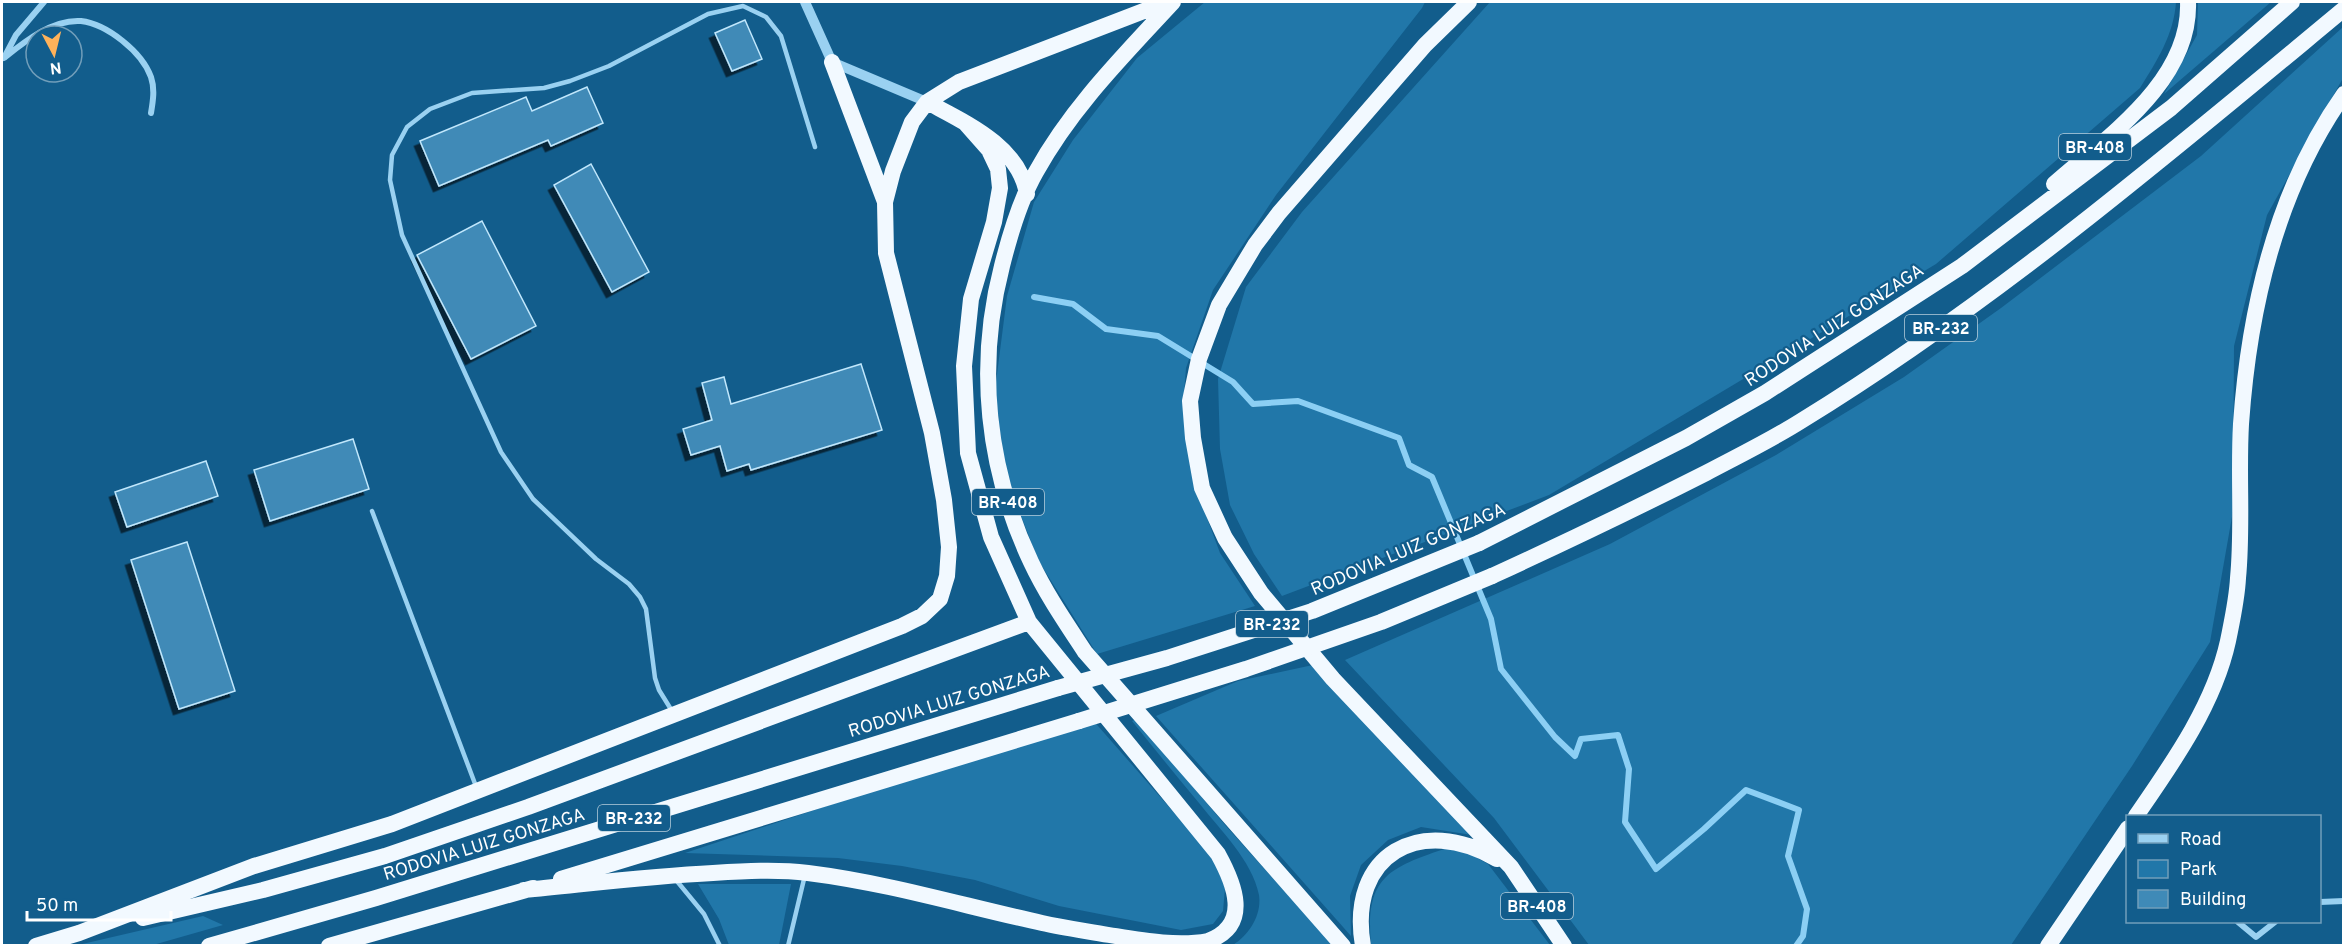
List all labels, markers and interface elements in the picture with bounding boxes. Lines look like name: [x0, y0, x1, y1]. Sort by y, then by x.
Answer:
north arrow: [24, 24, 84, 84]
text: N: [49, 56, 63, 78]
road number: BR-408: [2059, 134, 2131, 160]
street label: RODOVIA LUIZ GONZAGA: [1741, 260, 1929, 393]
road number: BR-232: [1905, 315, 1977, 341]
road number: BR-408: [972, 489, 1044, 515]
street label: RODOVIA LUIZ GONZAGA: [1308, 499, 1510, 602]
road number: BR-232: [1236, 611, 1308, 637]
street label: RODOVIA LUIZ GONZAGA: [846, 661, 1053, 744]
street label: RODOVIA LUIZ GONZAGA: [381, 804, 588, 887]
road number: BR-232: [598, 805, 670, 831]
legend: [2126, 815, 2321, 923]
text: Road: [2180, 829, 2222, 852]
text: Park: [2180, 859, 2217, 882]
scale bar: [27, 884, 171, 922]
text: Building: [2180, 889, 2246, 912]
road number: BR-408: [1501, 893, 1573, 919]
text: 50 m: [36, 895, 78, 918]

